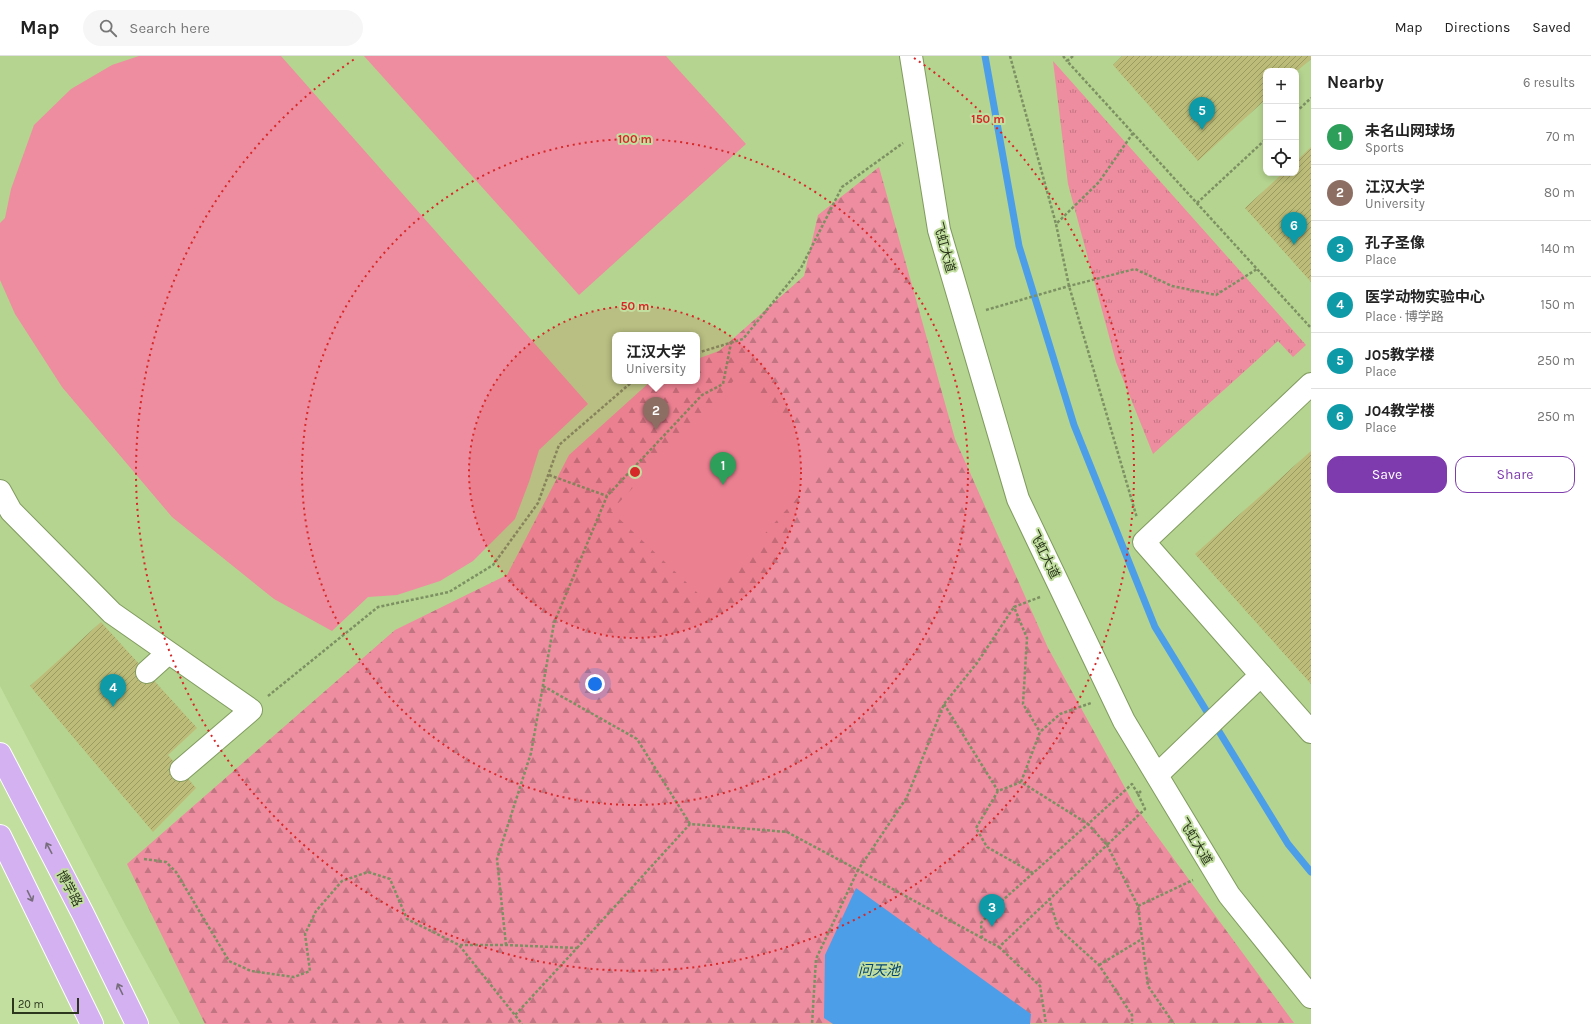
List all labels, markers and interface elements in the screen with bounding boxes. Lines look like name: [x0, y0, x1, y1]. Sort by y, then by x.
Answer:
search box: [83, 10, 363, 46]
text: Map: [20, 17, 59, 39]
icon: search: [97, 17, 119, 39]
text: Search here: [129, 19, 210, 37]
text: Map: [1395, 19, 1423, 36]
text: Directions: [1445, 19, 1510, 36]
text: Saved: [1532, 19, 1571, 36]
map controls: [1263, 68, 1299, 176]
button: +: [1263, 68, 1299, 104]
text: Nearby: [1327, 72, 1384, 92]
text: 6 results: [1523, 75, 1575, 90]
pin: 5: [1189, 97, 1215, 130]
button: −: [1263, 104, 1299, 140]
text: 150 m: [971, 112, 1005, 126]
text: 未名山网球场: [1365, 122, 1455, 140]
text: 1: [1338, 129, 1342, 144]
text: 70 m: [1546, 129, 1575, 144]
text: 100 m: [618, 132, 652, 146]
button: locate: [1263, 140, 1299, 176]
text: Sports: [1365, 140, 1404, 155]
text: 江汉大学: [1365, 178, 1425, 196]
text: 2: [1336, 185, 1344, 200]
text: 80 m: [1544, 185, 1575, 200]
text: University: [1365, 196, 1425, 211]
pin: 6: [1281, 212, 1307, 245]
street label: 飞虹大道: [931, 220, 958, 274]
text: 孔子圣像: [1365, 234, 1425, 252]
text: 3: [1336, 241, 1344, 256]
text: 140 m: [1540, 241, 1575, 256]
text: Place: [1365, 252, 1396, 267]
text: 医学动物实验中心: [1365, 288, 1485, 306]
text: 4: [1336, 297, 1344, 312]
text: 150 m: [1540, 297, 1575, 312]
text: 50 m: [621, 299, 650, 313]
text: Place · 博学路: [1365, 309, 1444, 324]
popup: [612, 332, 700, 384]
text: 江汉大学: [626, 343, 686, 361]
text: J05教学楼: [1365, 346, 1435, 364]
text: 5: [1336, 353, 1344, 368]
text: 250 m: [1537, 353, 1575, 368]
text: University: [626, 361, 686, 376]
text: Place: [1365, 364, 1396, 379]
pin: 2: [643, 397, 669, 430]
text: J04教学楼: [1365, 402, 1435, 420]
text: 6: [1336, 409, 1344, 424]
text: 250 m: [1537, 409, 1575, 424]
text: Place: [1365, 420, 1396, 435]
pin: 1: [710, 452, 736, 485]
button: Save: [1327, 456, 1447, 493]
button: Share: [1455, 456, 1575, 493]
centre of rings: [628, 465, 642, 479]
street label: 飞虹大道: [1026, 528, 1063, 581]
pin: 4: [100, 674, 126, 707]
your location: [585, 674, 605, 694]
street label: 飞虹大道: [1176, 815, 1215, 867]
one-way arrow: [45, 842, 52, 854]
street label: 博学路: [54, 867, 85, 909]
one-way arrow: [27, 889, 34, 901]
pin: 3: [979, 894, 1005, 927]
water label: 问天池: [858, 962, 902, 979]
one-way arrow: [116, 983, 123, 995]
scale bar: [12, 996, 79, 1015]
text: 20 m: [18, 998, 44, 1011]

